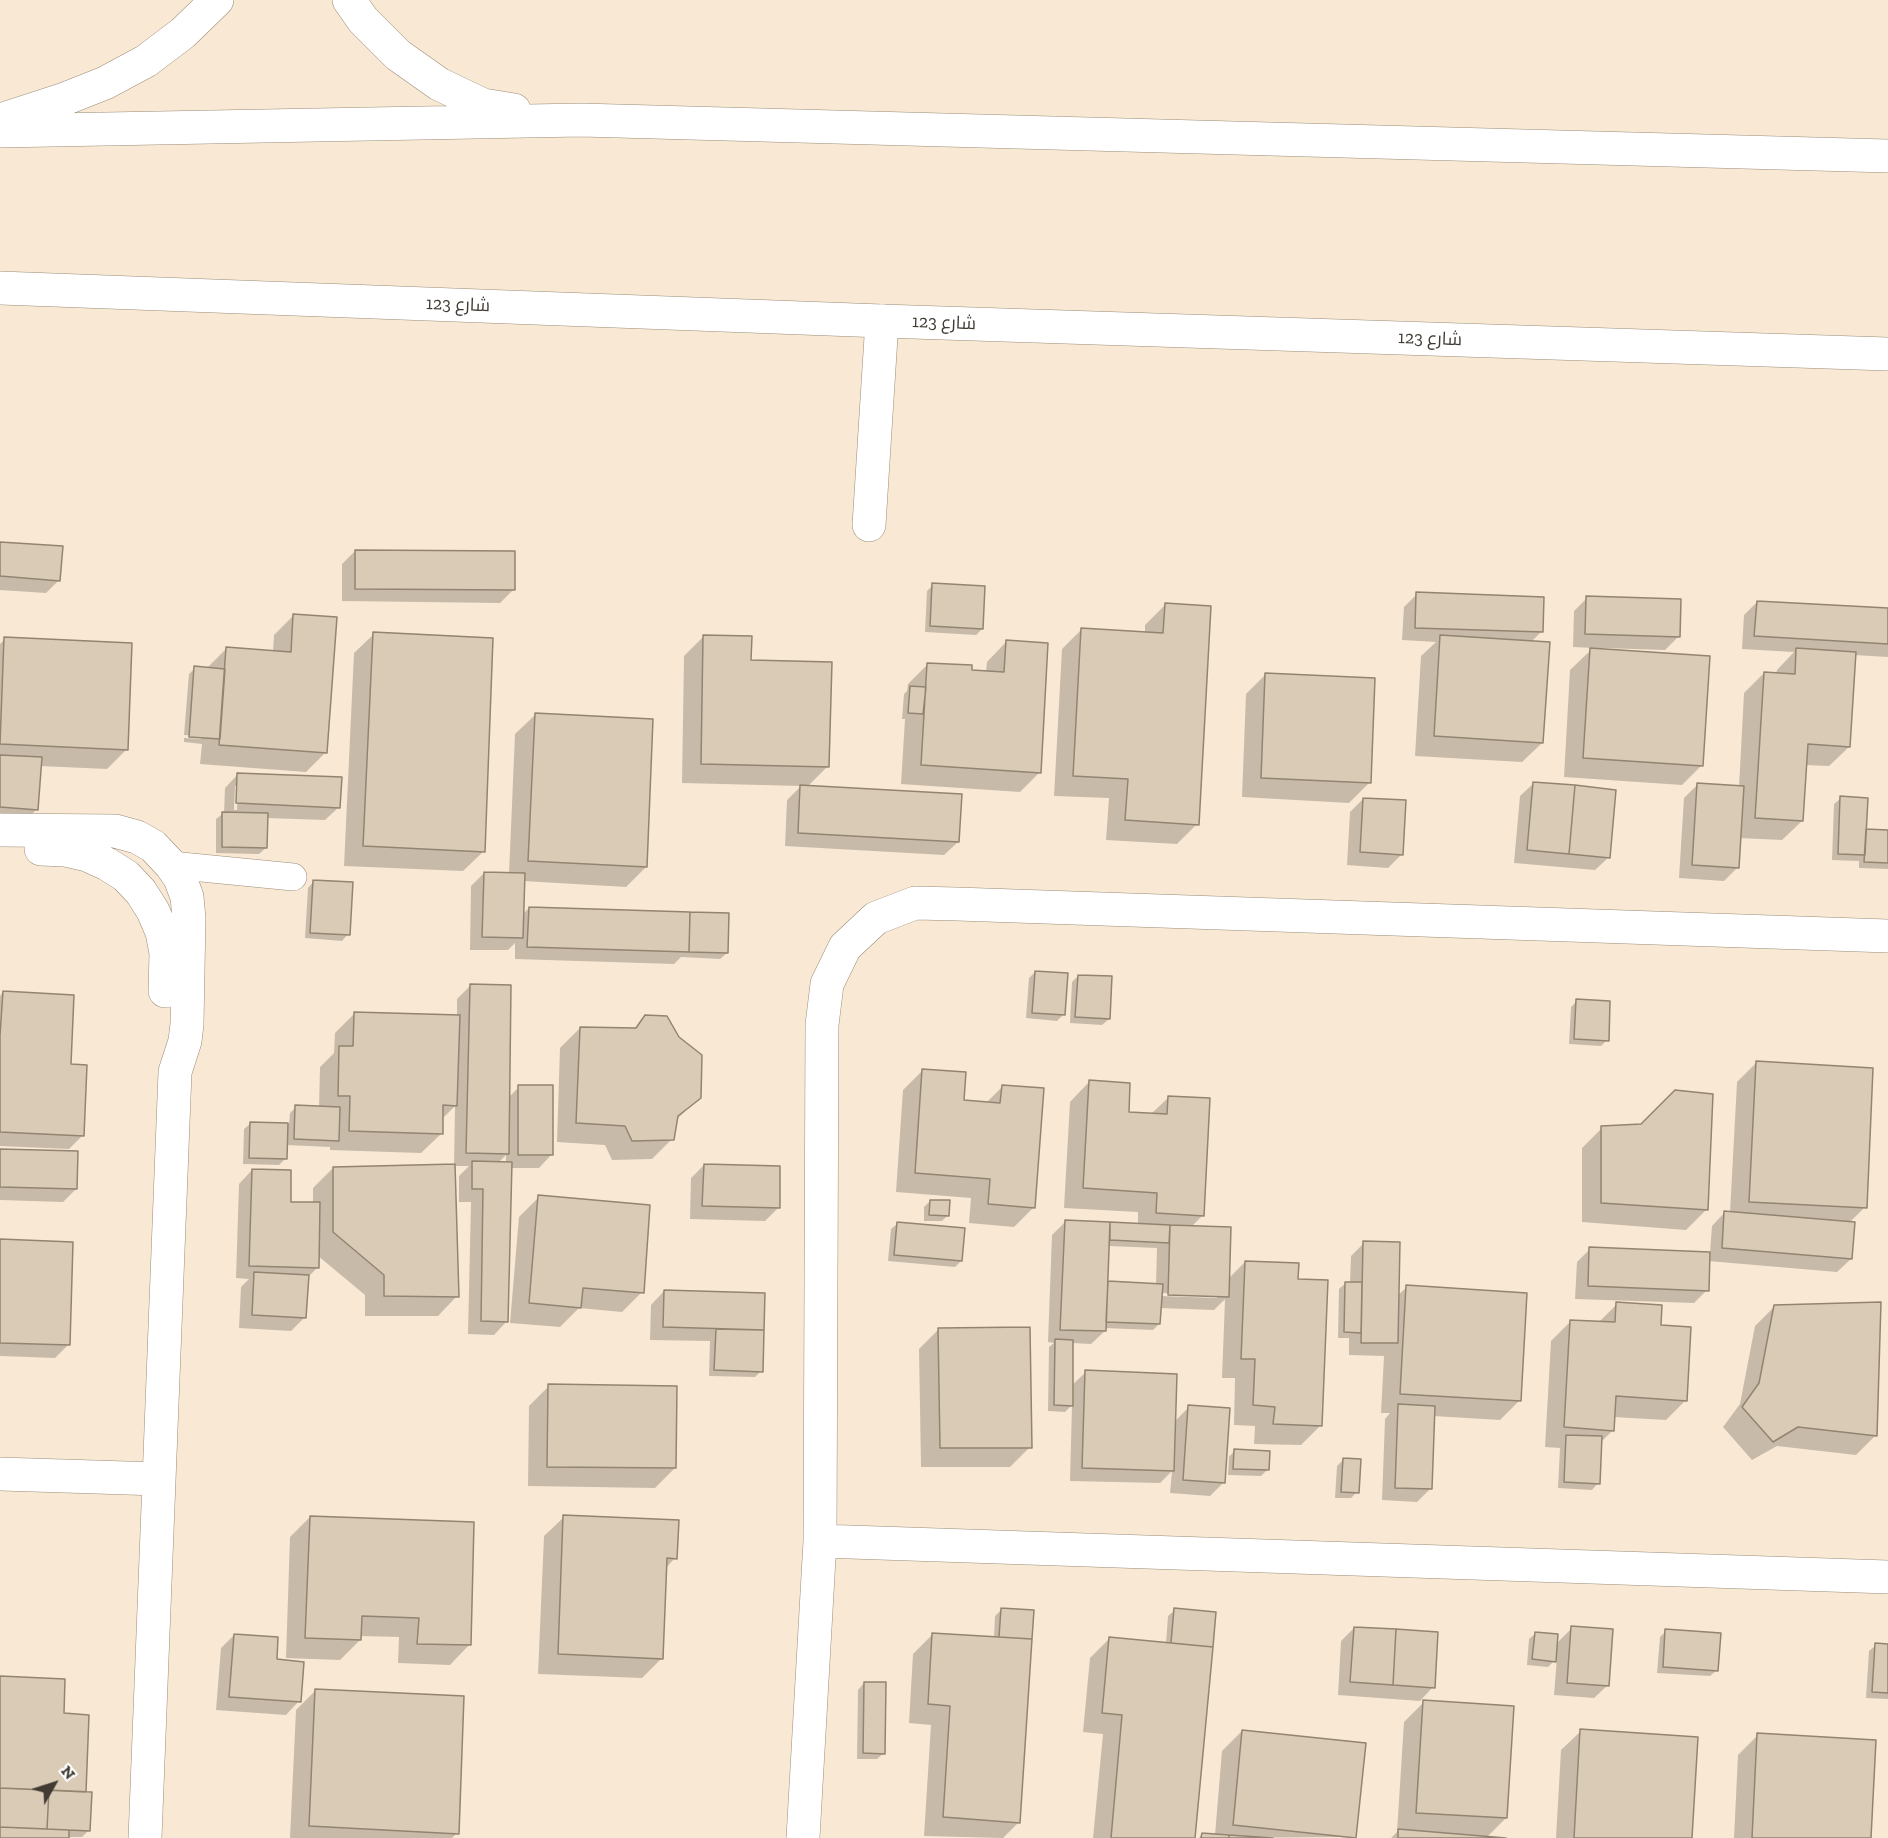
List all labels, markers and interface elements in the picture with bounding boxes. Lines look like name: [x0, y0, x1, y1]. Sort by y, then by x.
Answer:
street label: شارع 123: [426, 293, 490, 317]
street label: شارع 123: [912, 311, 976, 335]
street label: شارع 123: [1398, 327, 1462, 351]
north arrow: [24, 1754, 84, 1814]
text: N: [57, 1762, 80, 1783]

